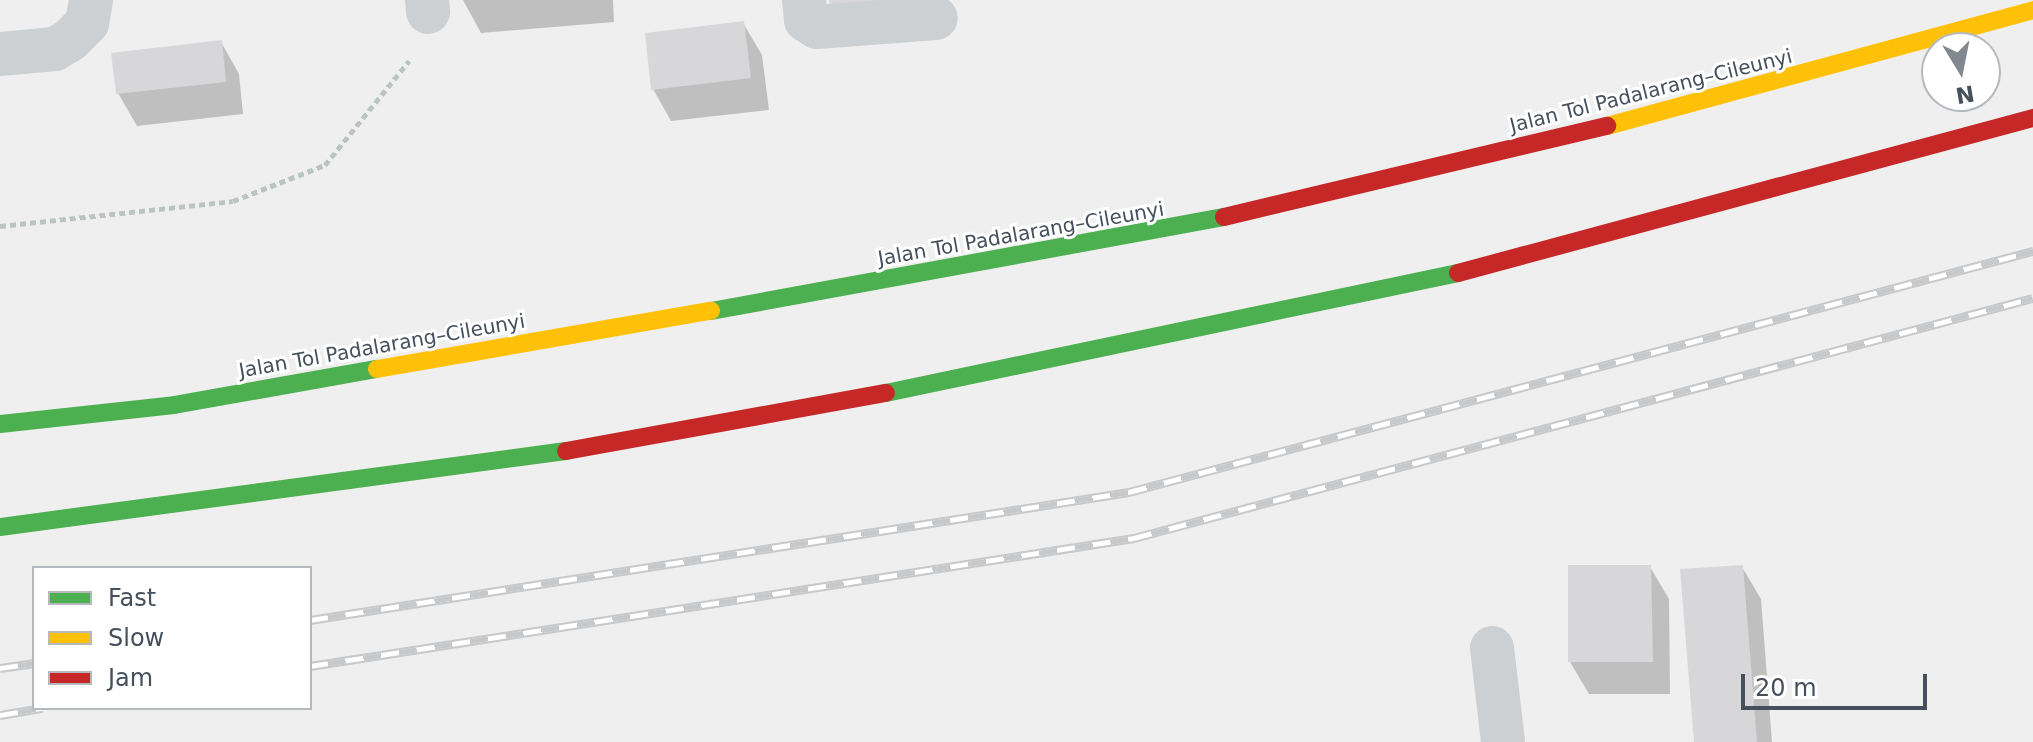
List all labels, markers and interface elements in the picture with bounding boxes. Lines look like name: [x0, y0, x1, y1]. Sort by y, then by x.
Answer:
north arrow: [1921, 32, 2001, 112]
street label: Jalan Tol Padalarang–Cileunyi: [1507, 44, 1795, 138]
text: N: [1954, 80, 1976, 108]
street label: Jalan Tol Padalarang–Cileunyi: [876, 197, 1166, 271]
street label: Jalan Tol Padalarang–Cileunyi: [237, 309, 527, 383]
legend: [32, 566, 312, 710]
text: Fast: [108, 584, 156, 612]
text: Slow: [108, 624, 164, 652]
scale bar: [1745, 658, 1931, 708]
text: Jam: [108, 664, 153, 692]
text: 20 m: [1755, 674, 1817, 702]

